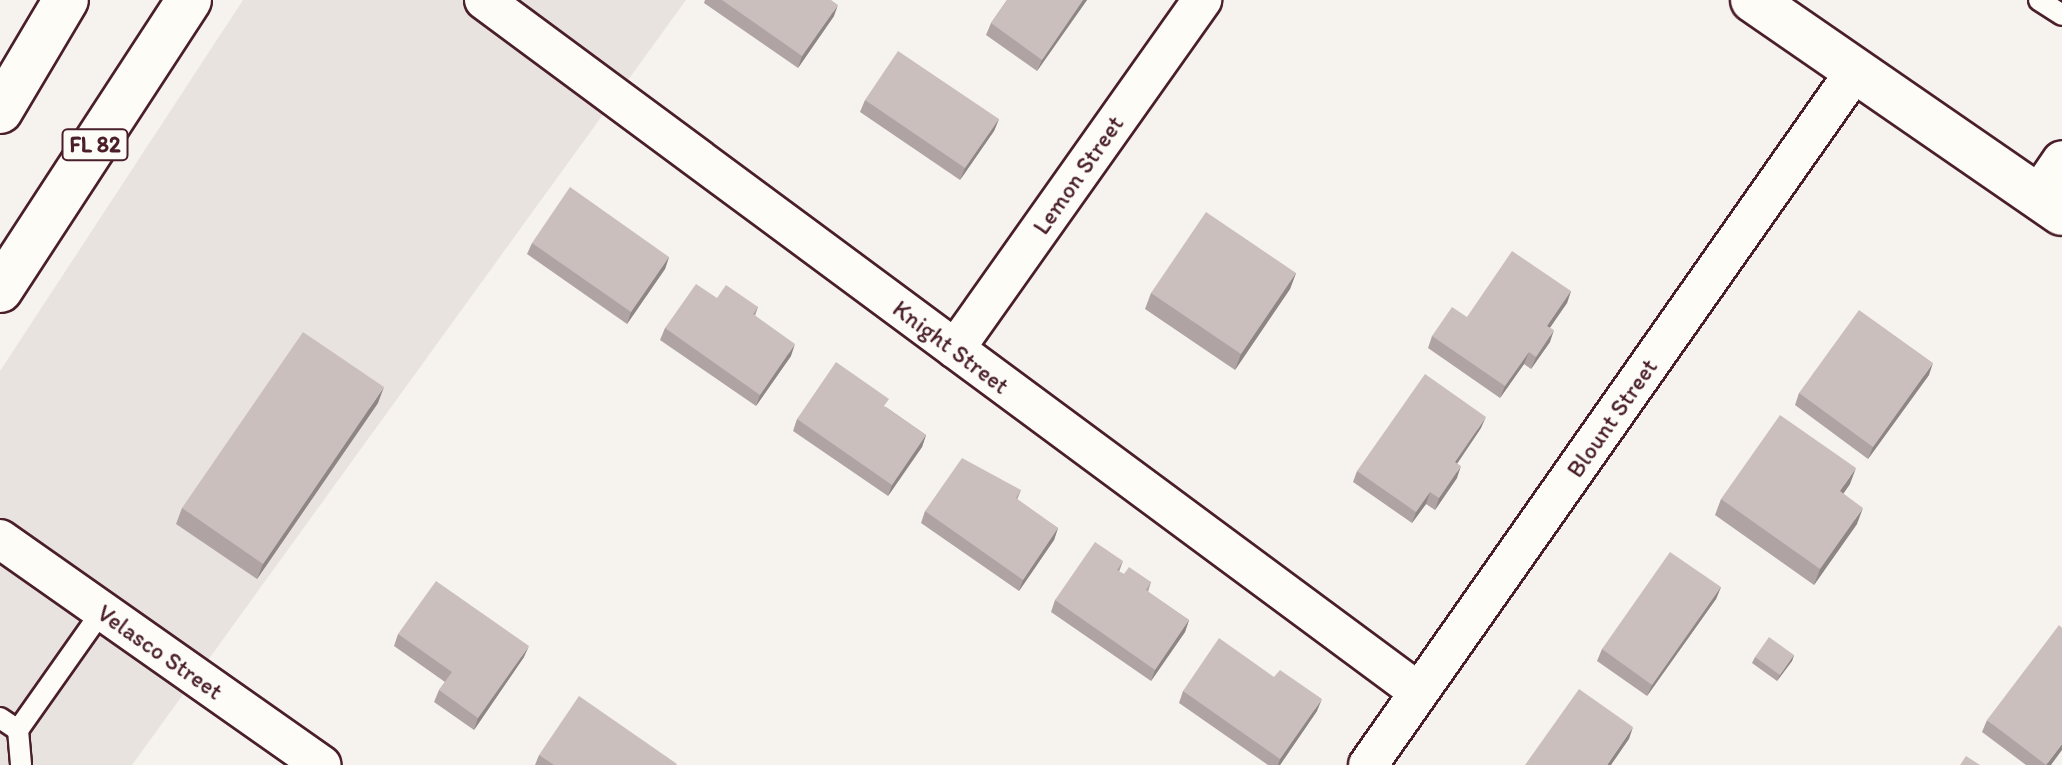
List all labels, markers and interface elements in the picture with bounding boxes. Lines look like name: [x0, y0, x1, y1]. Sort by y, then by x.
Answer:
street label: Lemon Street: [1027, 110, 1129, 240]
road number: FL 82: [61, 127, 129, 163]
street label: Knight Street: [887, 294, 1015, 400]
street label: Blount Street: [1561, 353, 1663, 483]
street label: Velasco Street: [92, 598, 228, 706]

